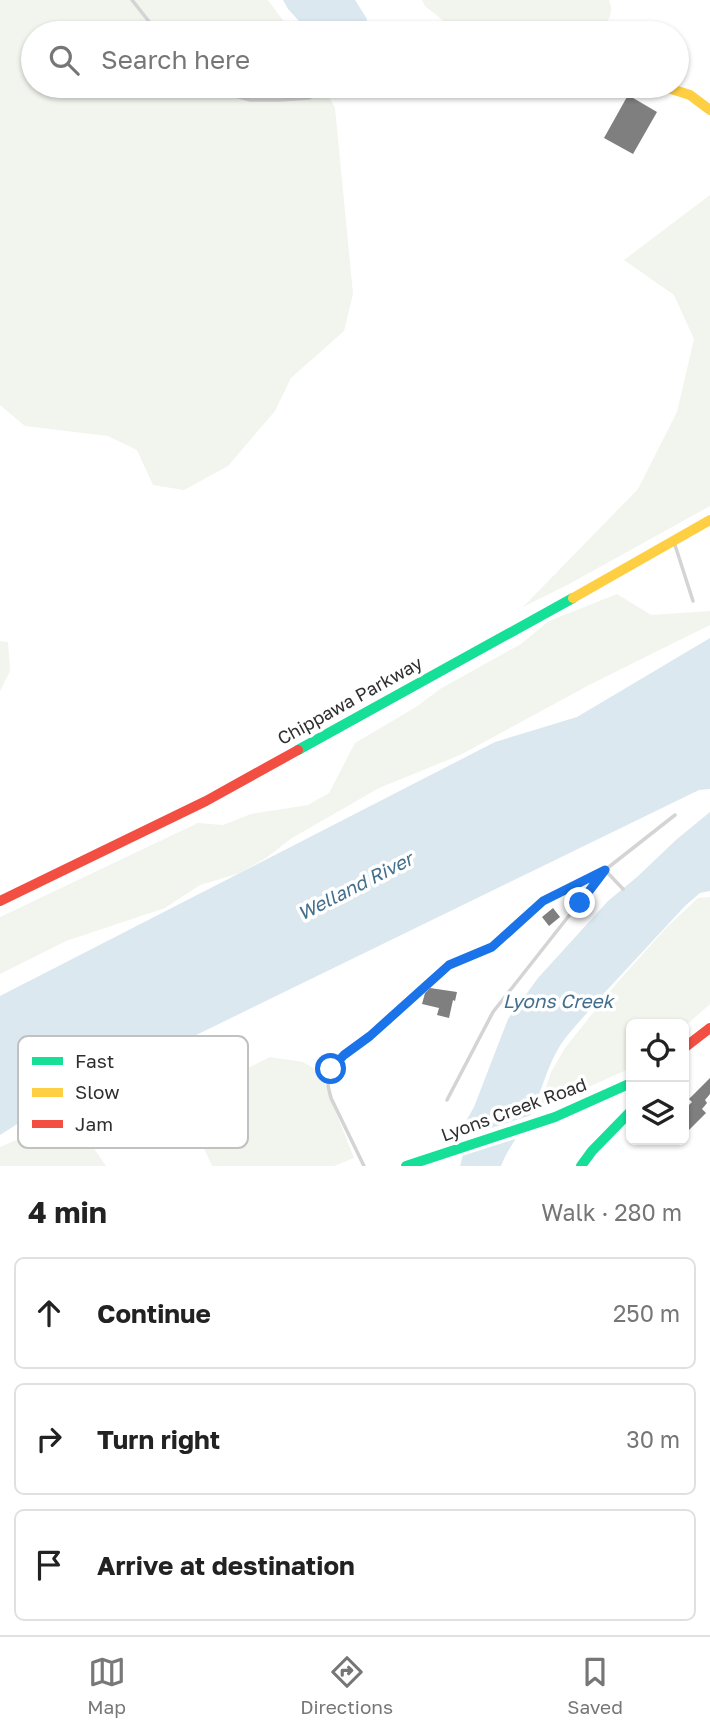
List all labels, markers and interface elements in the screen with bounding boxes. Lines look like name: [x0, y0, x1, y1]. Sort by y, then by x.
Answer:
search box: [21, 21, 689, 98]
icon: search: [45, 41, 83, 79]
text: Search here: [101, 44, 250, 75]
street label: Chippawa Parkway: [273, 651, 426, 749]
water label: Welland River: [293, 845, 419, 924]
route end: [564, 887, 595, 918]
water label: Lyons Creek: [503, 989, 615, 1012]
map controls: [626, 1019, 689, 1145]
button: locate: [626, 1019, 689, 1082]
legend: [18, 1036, 248, 1148]
text: Fast: [75, 1049, 114, 1072]
route start: [315, 1053, 346, 1084]
street label: Lyons Creek Road: [438, 1073, 589, 1146]
text: Slow: [75, 1080, 120, 1103]
button: layers: [626, 1082, 689, 1145]
text: Jam: [75, 1112, 113, 1135]
text: 4 min: [28, 1194, 107, 1230]
text: Walk · 280 m: [541, 1198, 682, 1226]
icon: ahead: [30, 1294, 68, 1332]
text: Continue: [97, 1298, 211, 1329]
text: 250 m: [613, 1299, 680, 1327]
icon: right: [30, 1420, 68, 1458]
text: Turn right: [97, 1424, 220, 1455]
text: 30 m: [626, 1425, 680, 1453]
icon: arrive: [30, 1546, 68, 1584]
text: Arrive at destination: [97, 1550, 355, 1581]
tab: Map: [87, 1653, 126, 1718]
tab: Directions: [300, 1653, 393, 1718]
tab: Saved: [567, 1653, 623, 1718]

